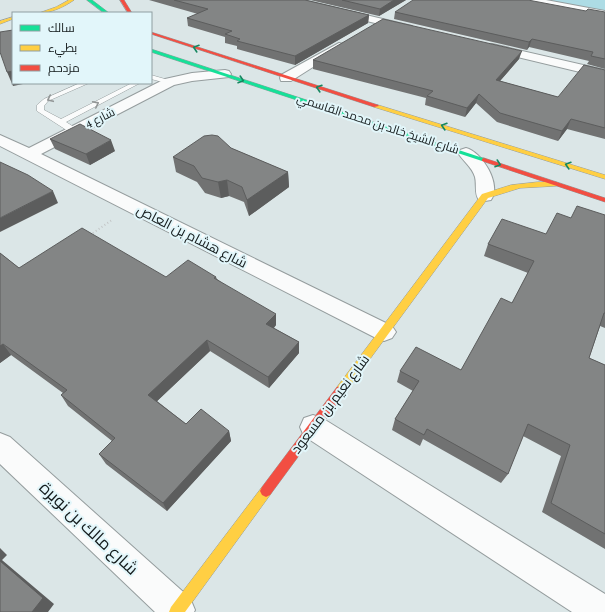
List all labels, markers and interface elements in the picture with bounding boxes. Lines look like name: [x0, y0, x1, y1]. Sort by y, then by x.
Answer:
legend: [12, 12, 152, 84]
text: سالك: [48, 21, 75, 35]
text: بطيء: [48, 41, 77, 58]
one-way arrow: [192, 44, 199, 53]
text: مزدحم: [48, 61, 80, 76]
one-way arrow: [238, 75, 245, 83]
one-way arrow: [316, 84, 323, 93]
street label: شارع الشيخ خالد بن محمد القاسمي: [294, 91, 461, 160]
one-way arrow: [47, 94, 55, 102]
one-way arrow: [92, 101, 99, 109]
street label: شارع 4: [83, 105, 118, 132]
one-way arrow: [440, 123, 447, 131]
one-way arrow: [494, 159, 501, 168]
one-way arrow: [564, 161, 571, 170]
street label: شارع هشام بن العاص: [133, 201, 250, 273]
street label: شارع نعيم بن مسعود: [288, 352, 374, 458]
street label: شارع مالك بن نويرة: [34, 478, 142, 580]

